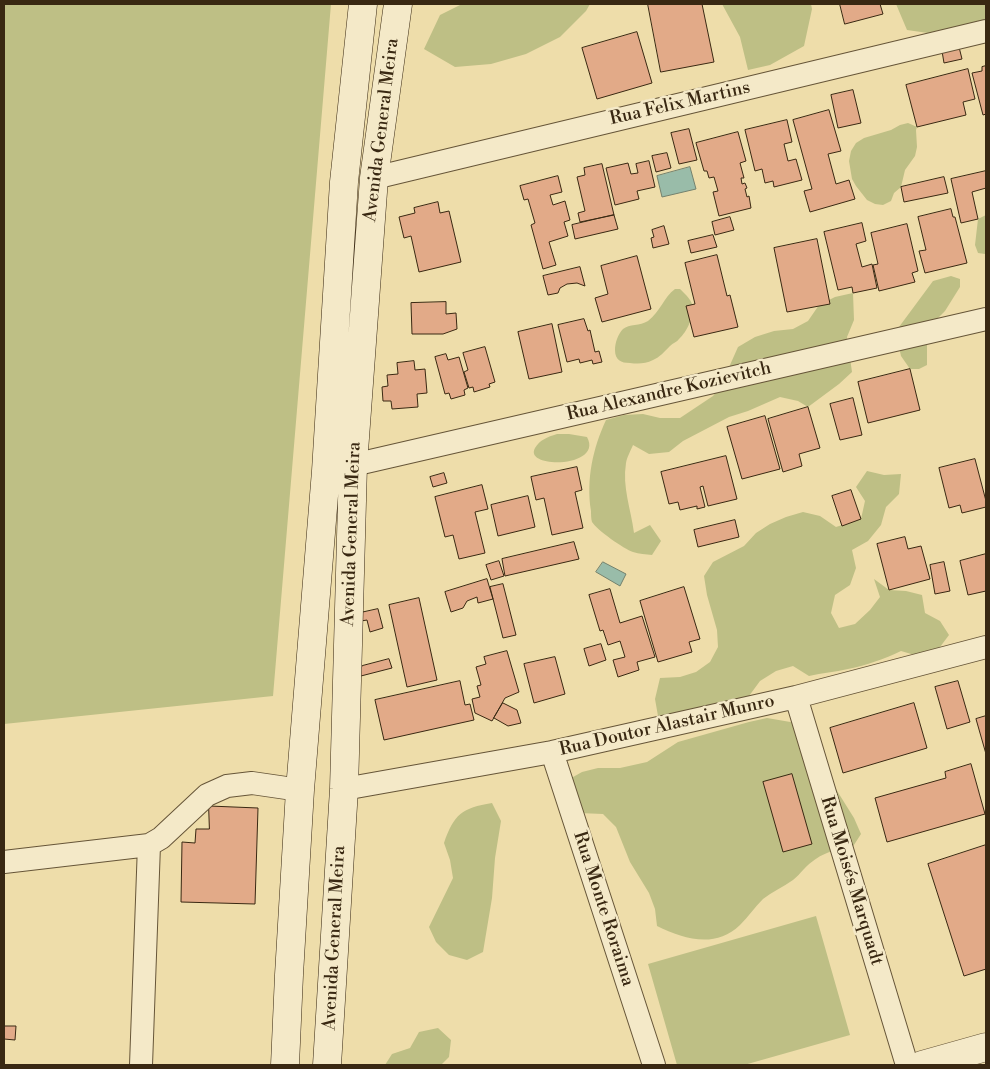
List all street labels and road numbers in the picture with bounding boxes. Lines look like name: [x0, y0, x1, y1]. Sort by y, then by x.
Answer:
street label: Avenida General Meira: [360, 37, 404, 223]
street label: Rua Felix Martins: [608, 77, 752, 131]
street label: Rua Alexandre Kozievitch: [565, 358, 773, 426]
street label: Avenida General Meira: [338, 441, 366, 627]
street label: Rua Doutor Alastair Munro: [557, 691, 777, 761]
street label: Rua Moisés Marquadt: [815, 794, 887, 968]
street label: Rua Monte Roraima: [568, 829, 638, 989]
street label: Avenida General Meira: [319, 845, 351, 1031]

